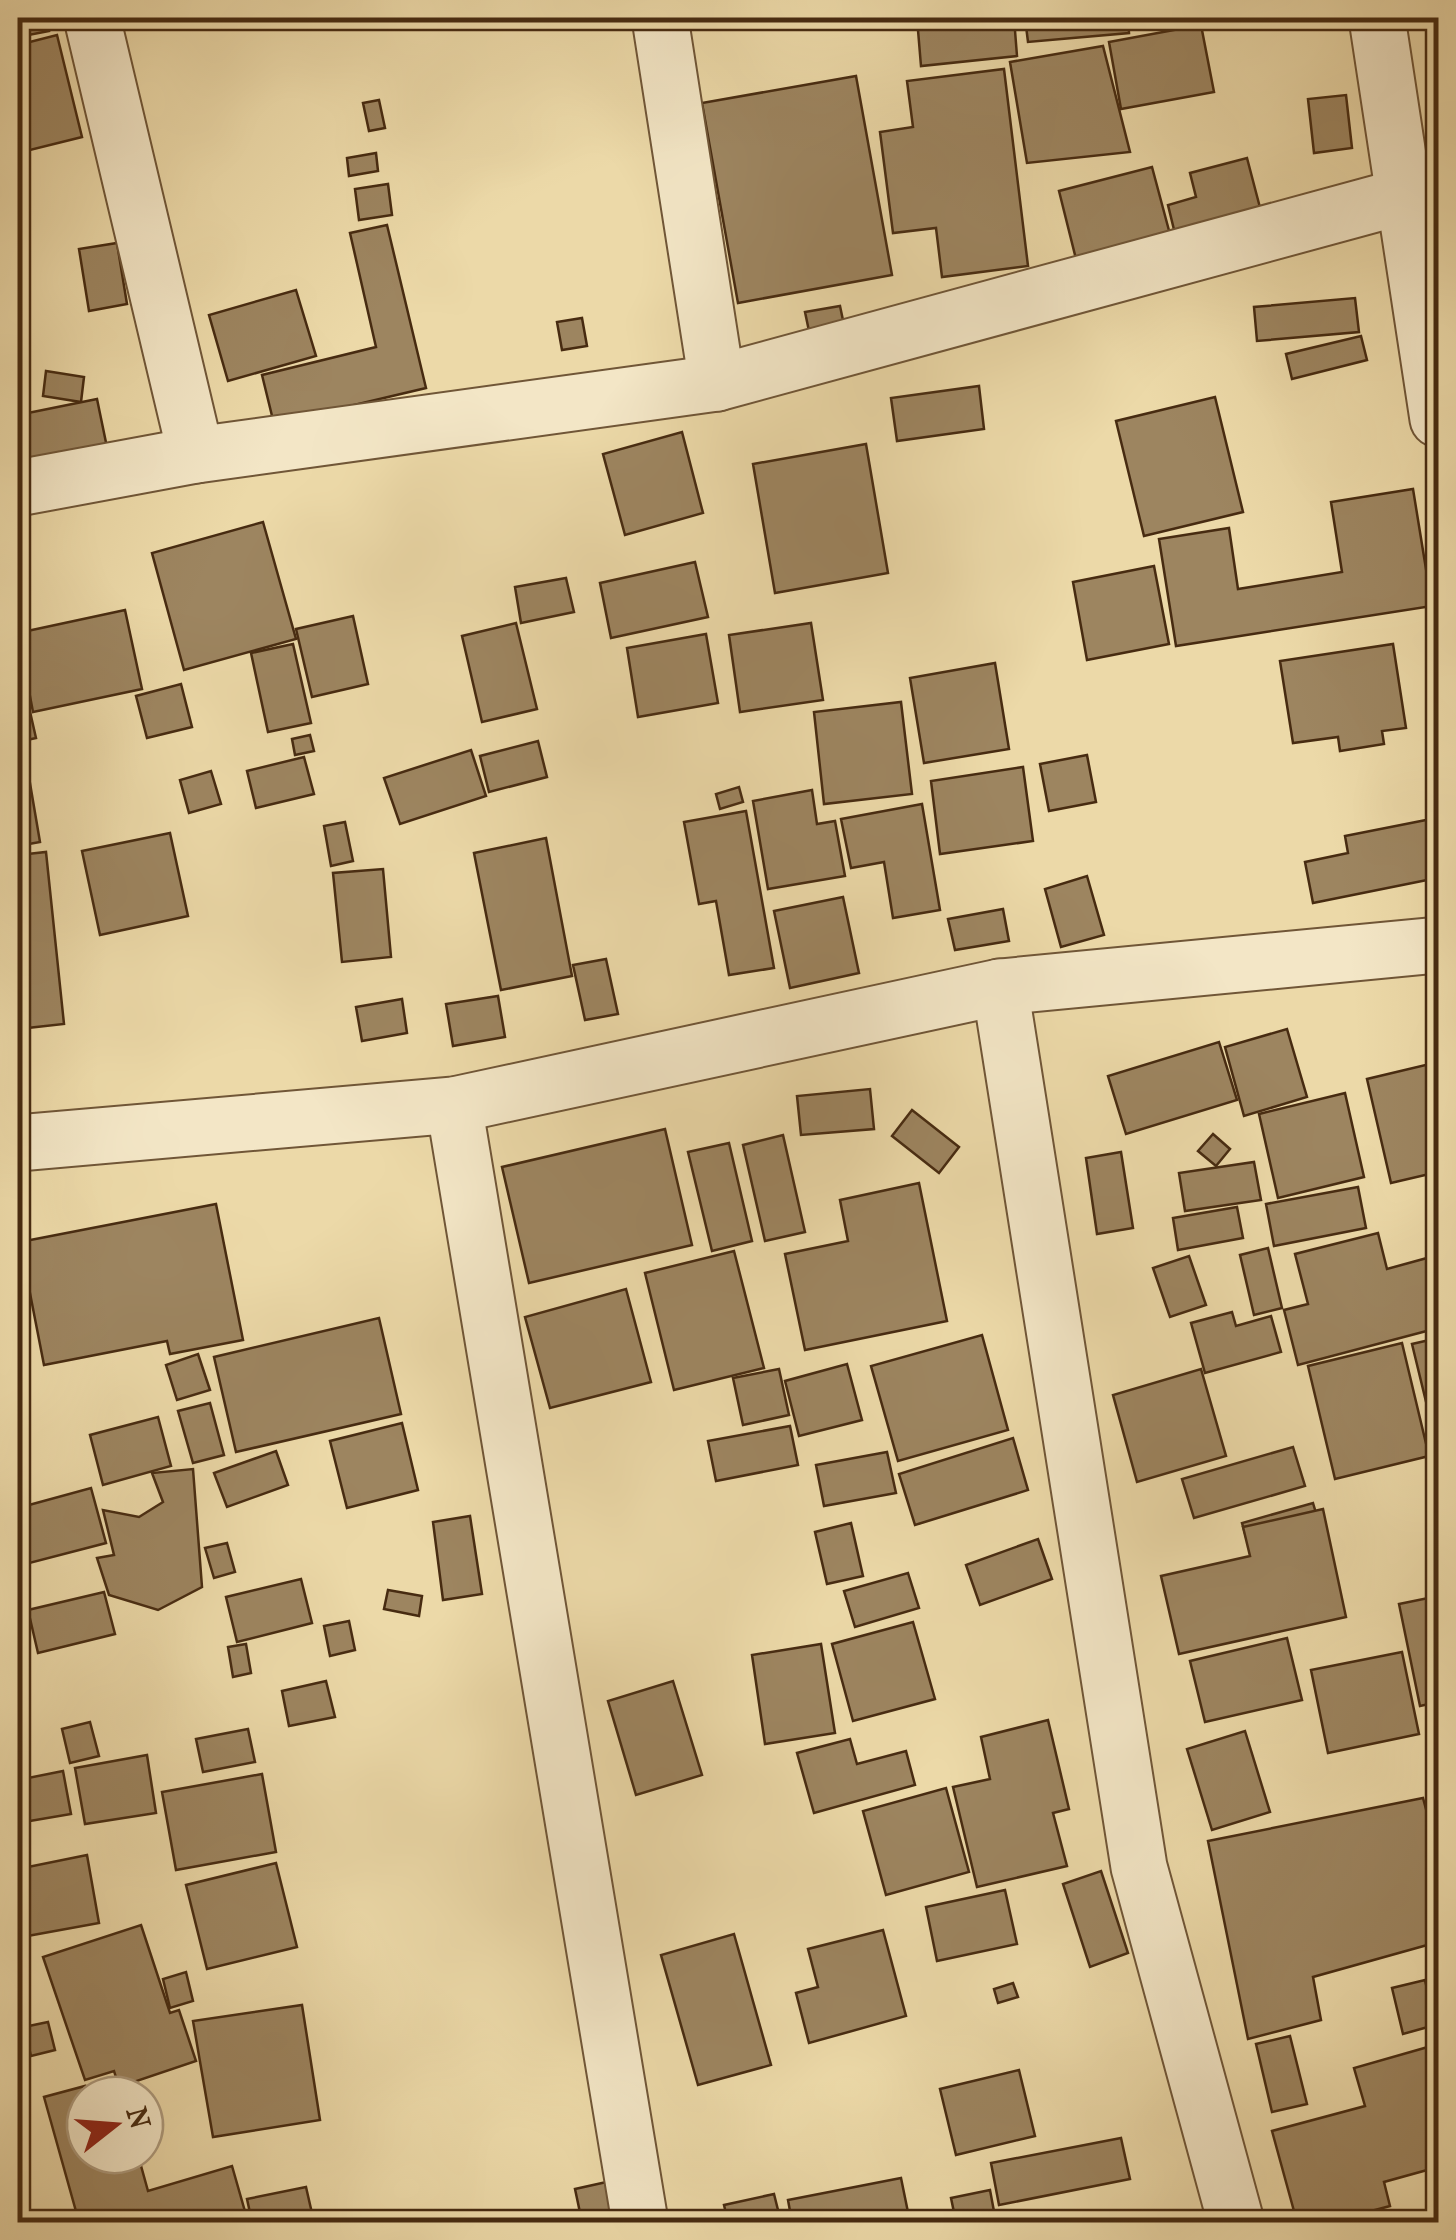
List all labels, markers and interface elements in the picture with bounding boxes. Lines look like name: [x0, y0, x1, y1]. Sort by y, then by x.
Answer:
north arrow: [65, 2075, 165, 2175]
text: N: [120, 2103, 158, 2134]

